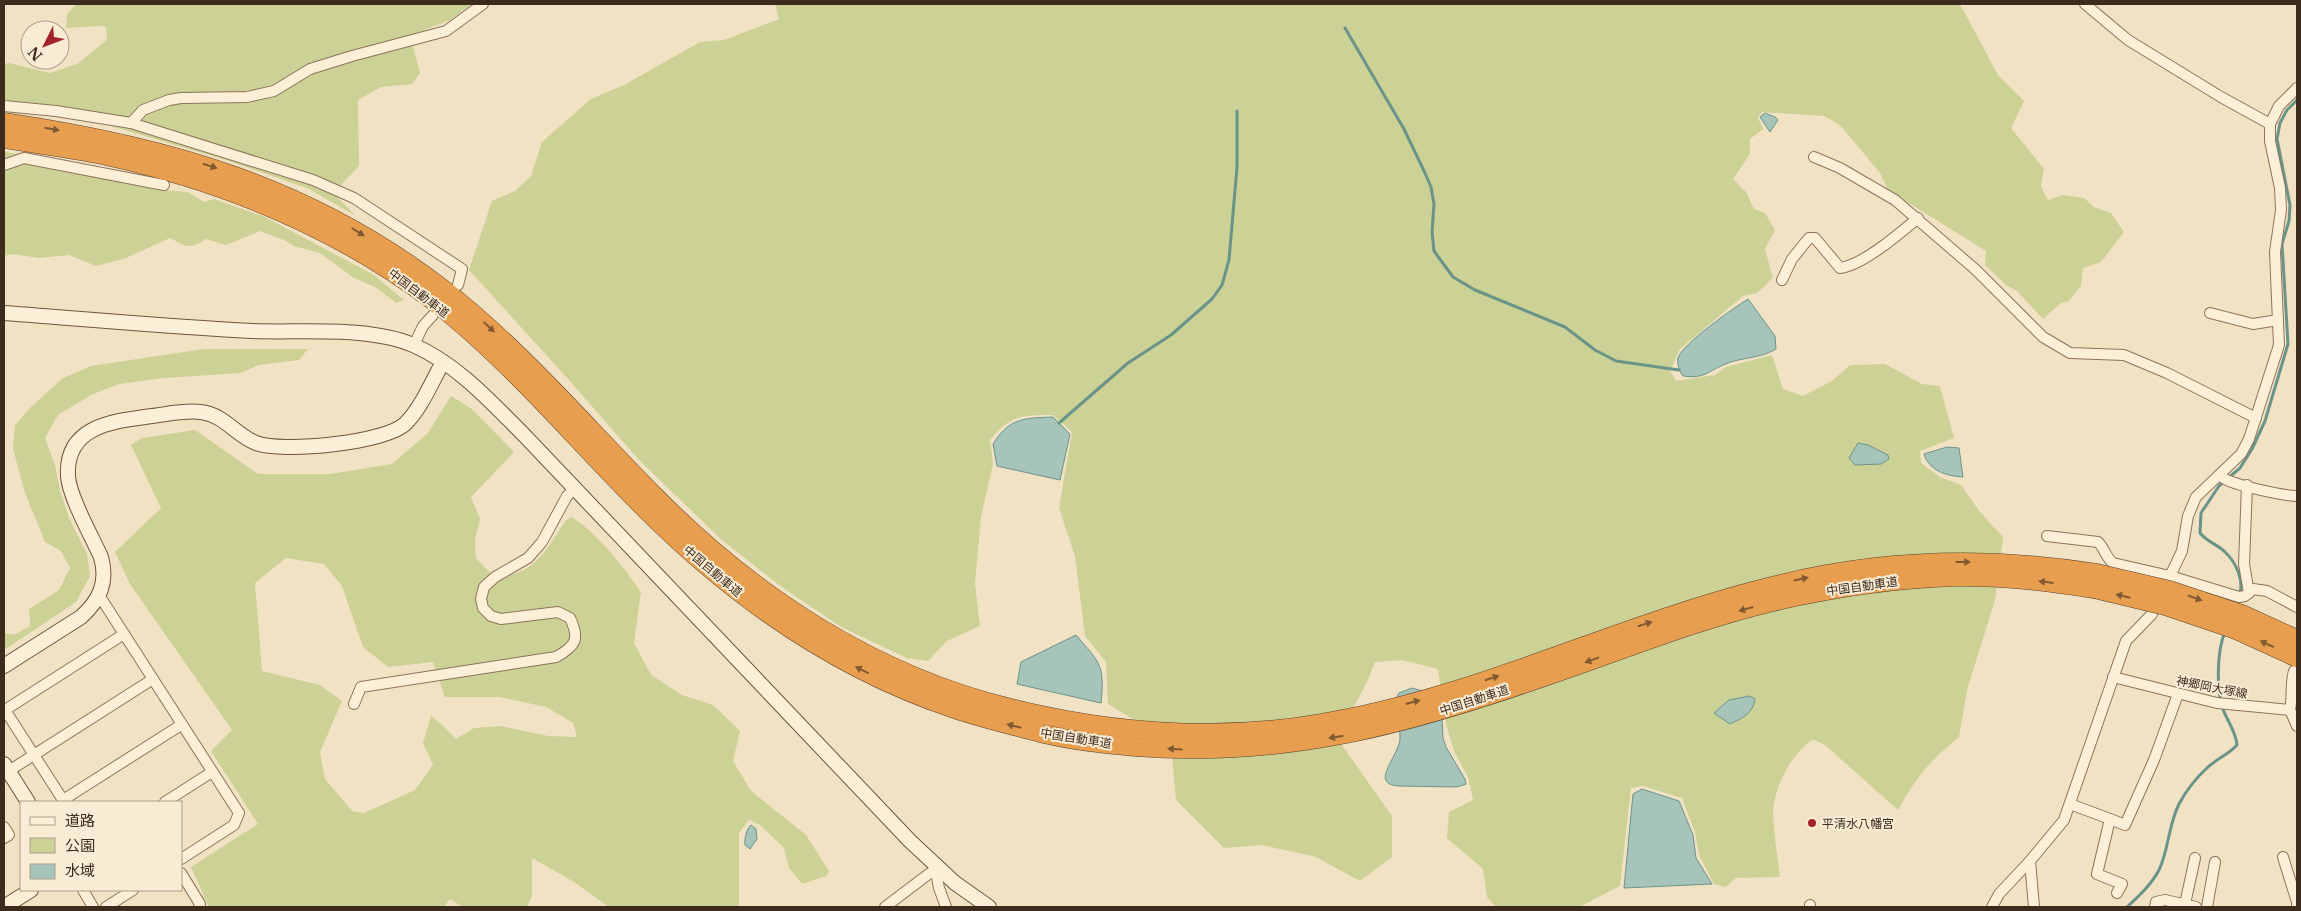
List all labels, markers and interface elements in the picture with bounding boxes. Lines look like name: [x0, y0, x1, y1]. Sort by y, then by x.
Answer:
north arrow: [20, 20, 70, 70]
text: N: [24, 43, 46, 65]
one-way arrow: [44, 126, 60, 134]
one-way arrow: [203, 163, 218, 171]
one-way arrow: [352, 227, 365, 236]
street label: 中国自動車道: [386, 265, 452, 321]
one-way arrow: [483, 321, 495, 333]
street label: 中国自動車道: [681, 542, 745, 600]
one-way arrow: [1955, 558, 1971, 566]
street label: 中国自動車道: [1825, 574, 1899, 598]
one-way arrow: [1794, 575, 1809, 583]
one-way arrow: [2037, 578, 2053, 586]
one-way arrow: [2115, 592, 2131, 600]
one-way arrow: [2187, 595, 2202, 602]
one-way arrow: [1739, 606, 1754, 614]
one-way arrow: [1638, 620, 1653, 628]
one-way arrow: [2260, 640, 2274, 648]
one-way arrow: [1584, 656, 1599, 664]
one-way arrow: [855, 666, 869, 674]
one-way arrow: [1485, 673, 1500, 681]
street label: 神郷岡大塚線: [2175, 673, 2249, 701]
street label: 中国自動車道: [1437, 682, 1511, 718]
one-way arrow: [1405, 698, 1420, 706]
one-way arrow: [1007, 722, 1022, 730]
street label: 中国自動車道: [1039, 725, 1113, 751]
one-way arrow: [1328, 734, 1344, 742]
one-way arrow: [1166, 745, 1182, 753]
legend: [20, 801, 182, 891]
text: 道路: [65, 811, 95, 830]
place label: 平清水八幡宮: [1822, 816, 1894, 831]
marker: 平清水八幡宮: [1806, 817, 1818, 829]
text: 公園: [65, 836, 95, 855]
text: 水域: [65, 861, 95, 880]

